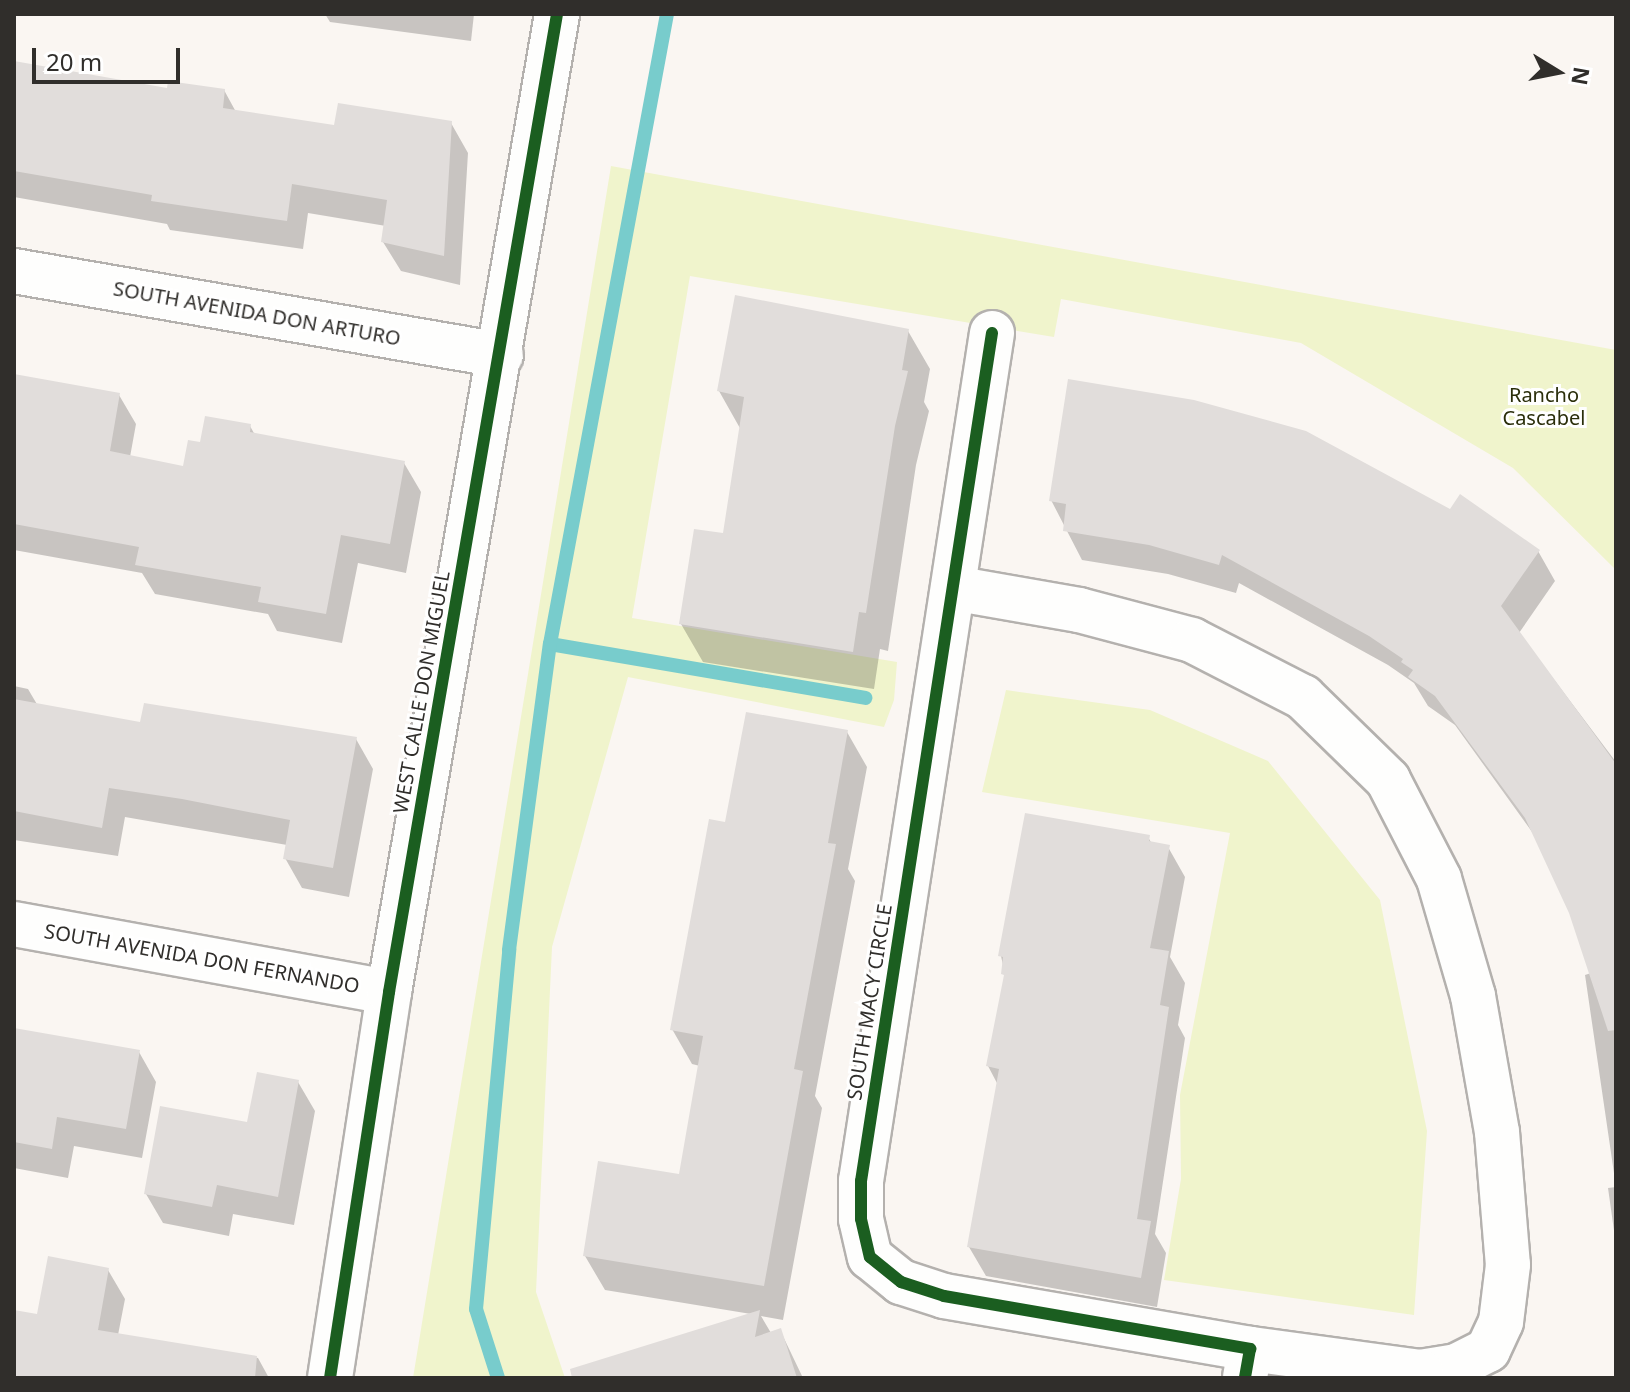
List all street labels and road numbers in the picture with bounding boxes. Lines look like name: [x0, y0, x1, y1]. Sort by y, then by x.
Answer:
street label: SOUTH AVENIDA DON ARTURO: [111, 276, 403, 350]
street label: WEST CALLE DON MIGUEL: [388, 569, 454, 815]
street label: SOUTH MACY CIRCLE: [842, 902, 896, 1102]
street label: SOUTH AVENIDA DON FERNANDO: [43, 918, 361, 998]

